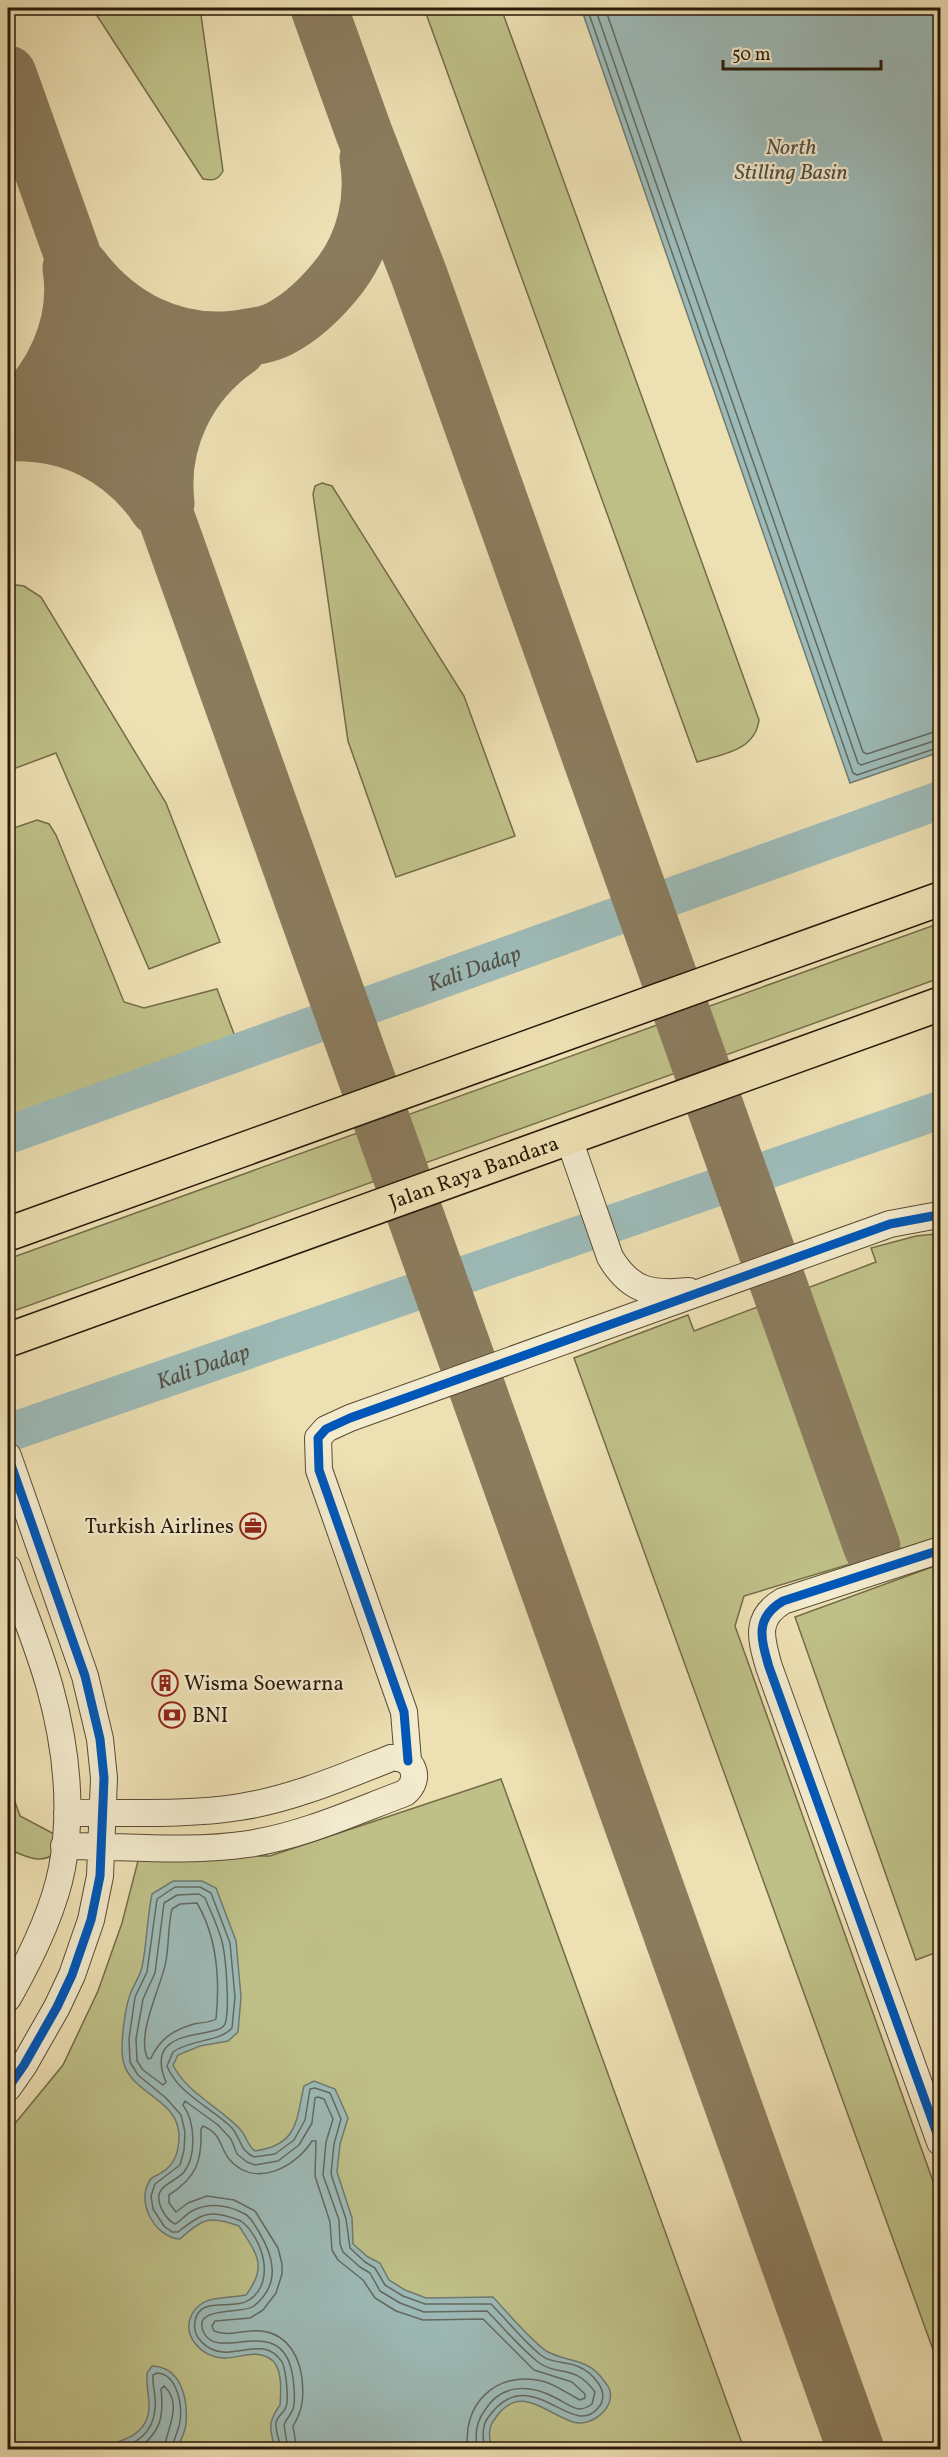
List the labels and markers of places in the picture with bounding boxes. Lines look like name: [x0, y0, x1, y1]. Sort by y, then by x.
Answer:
office icon: Turkish Airlines: [238, 1511, 268, 1541]
place label: Turkish Airlines: [85, 1513, 234, 1542]
building icon: Wisma Soewarna: [150, 1668, 180, 1698]
place label: Wisma Soewarna: [184, 1670, 344, 1699]
bank icon: BNI: [157, 1700, 187, 1730]
place label: BNI: [192, 1702, 228, 1731]

